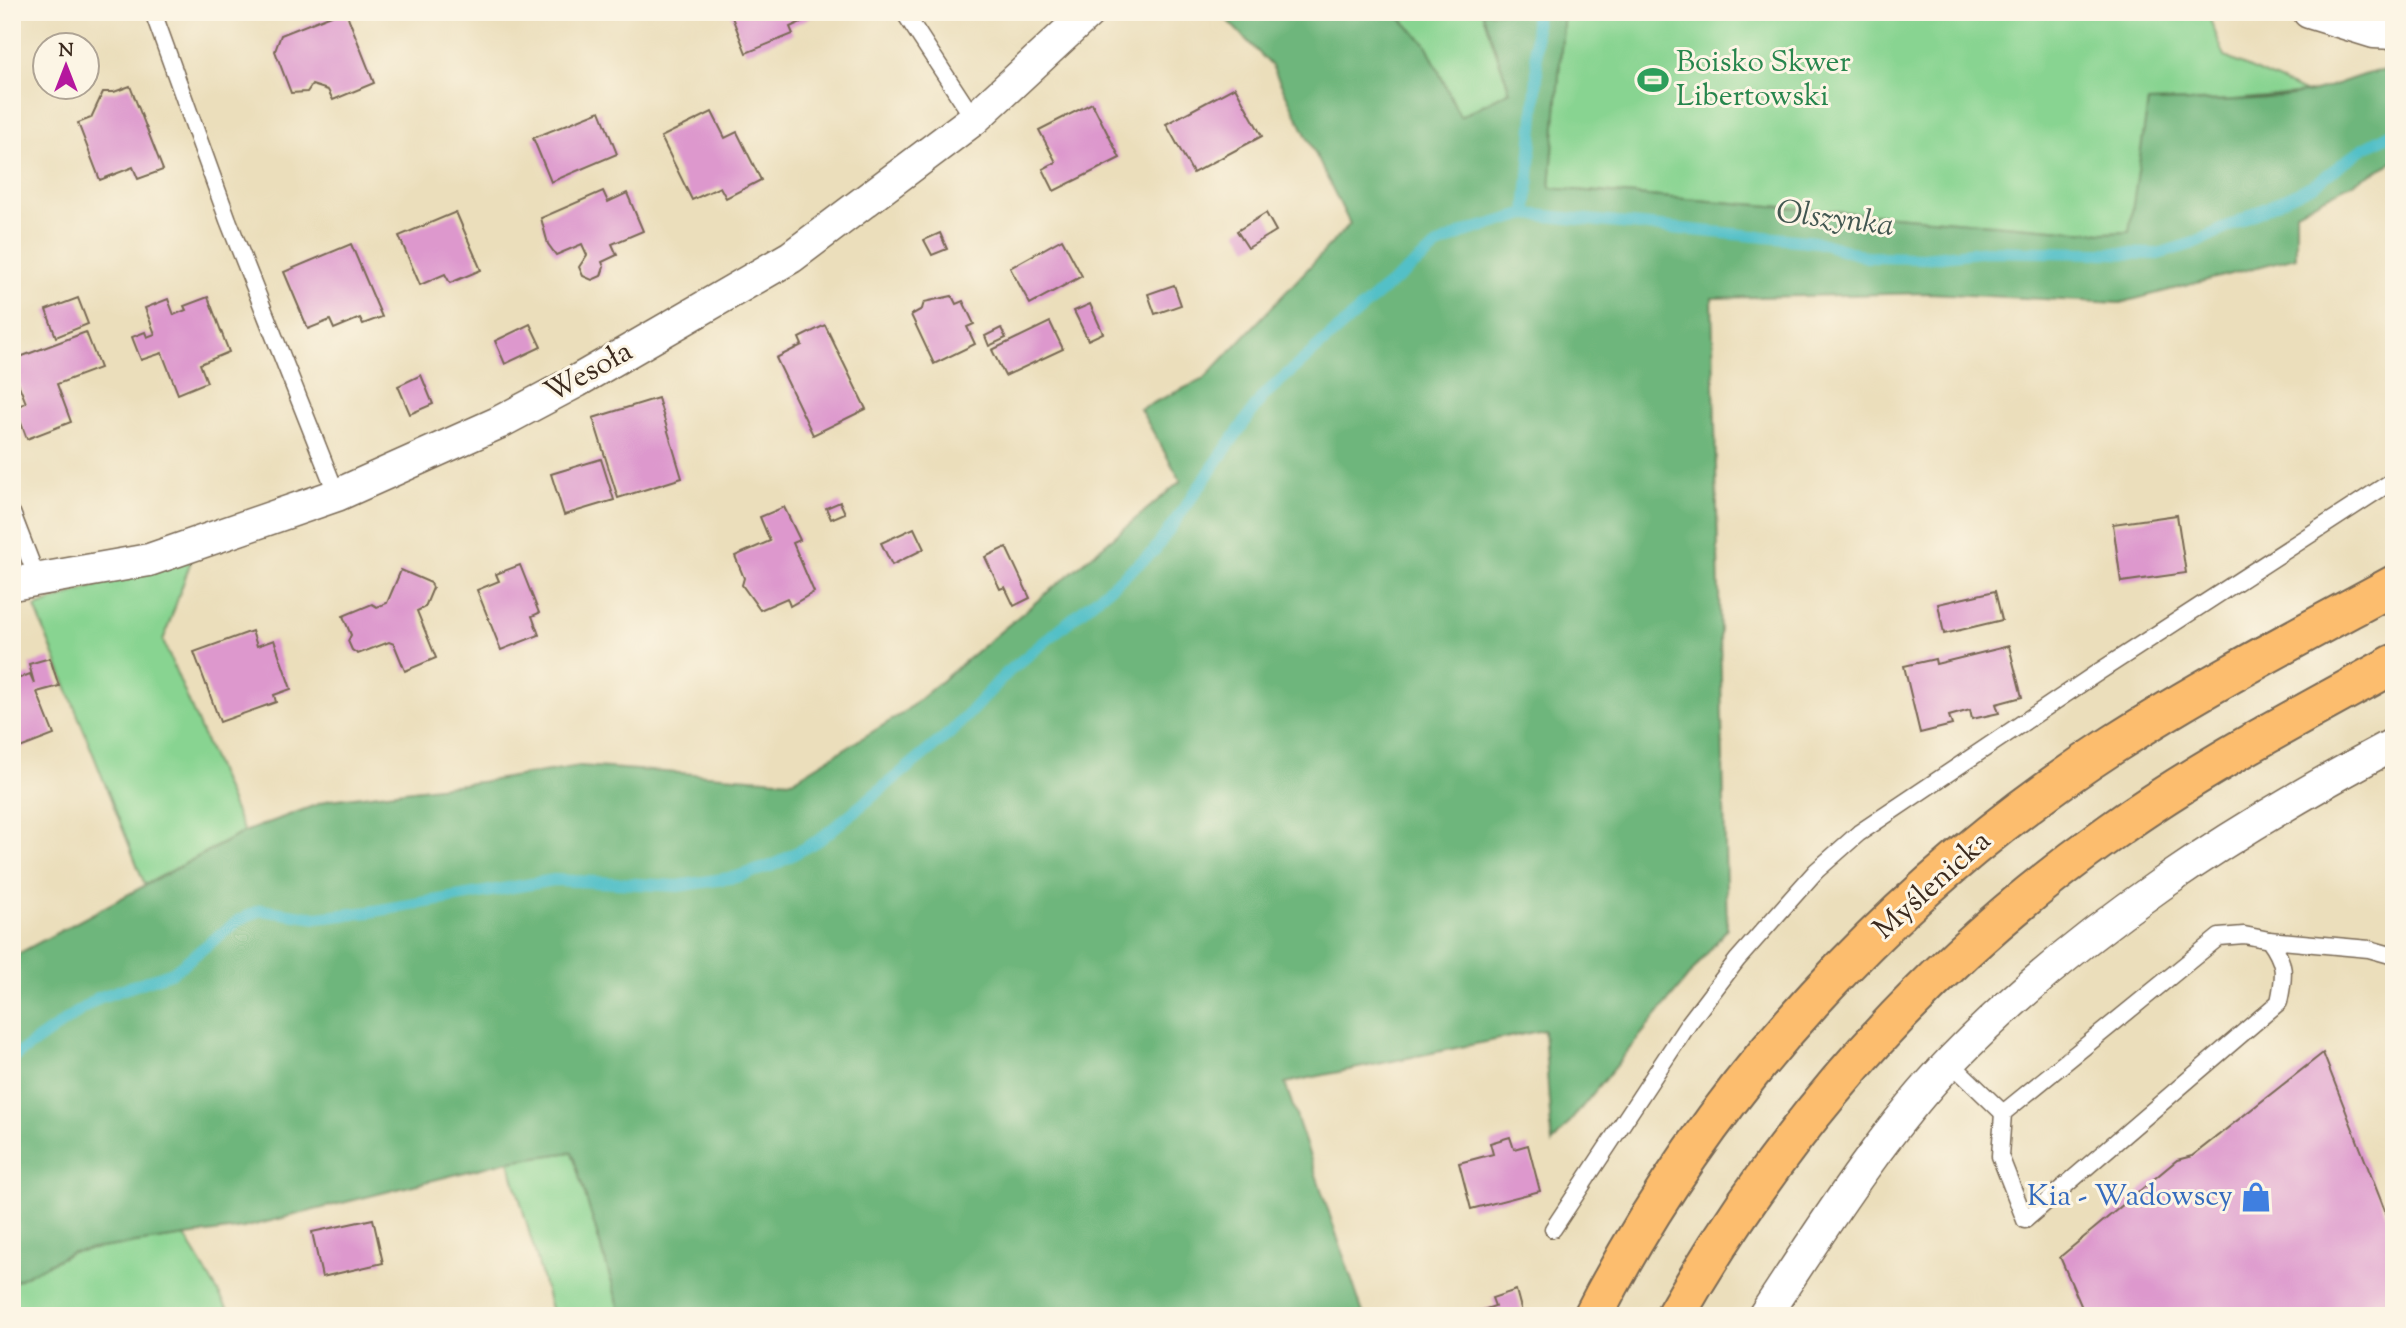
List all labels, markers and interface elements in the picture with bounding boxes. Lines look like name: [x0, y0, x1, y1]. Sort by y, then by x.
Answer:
north arrow: [32, 32, 102, 102]
text: N: [58, 38, 74, 65]
place label: Boisko Skwer Libertowski: [1676, 42, 1851, 119]
sports icon: Boisko Skwer Libertowski: [1636, 63, 1670, 97]
water label: Olszynka: [1773, 190, 1897, 250]
street label: Wesoła: [537, 331, 641, 415]
street label: Myślenicka: [1865, 821, 2002, 951]
place label: Kia - Wadowscy: [2027, 1176, 2233, 1219]
shop icon: Kia - Wadowscy: [2239, 1180, 2273, 1214]

